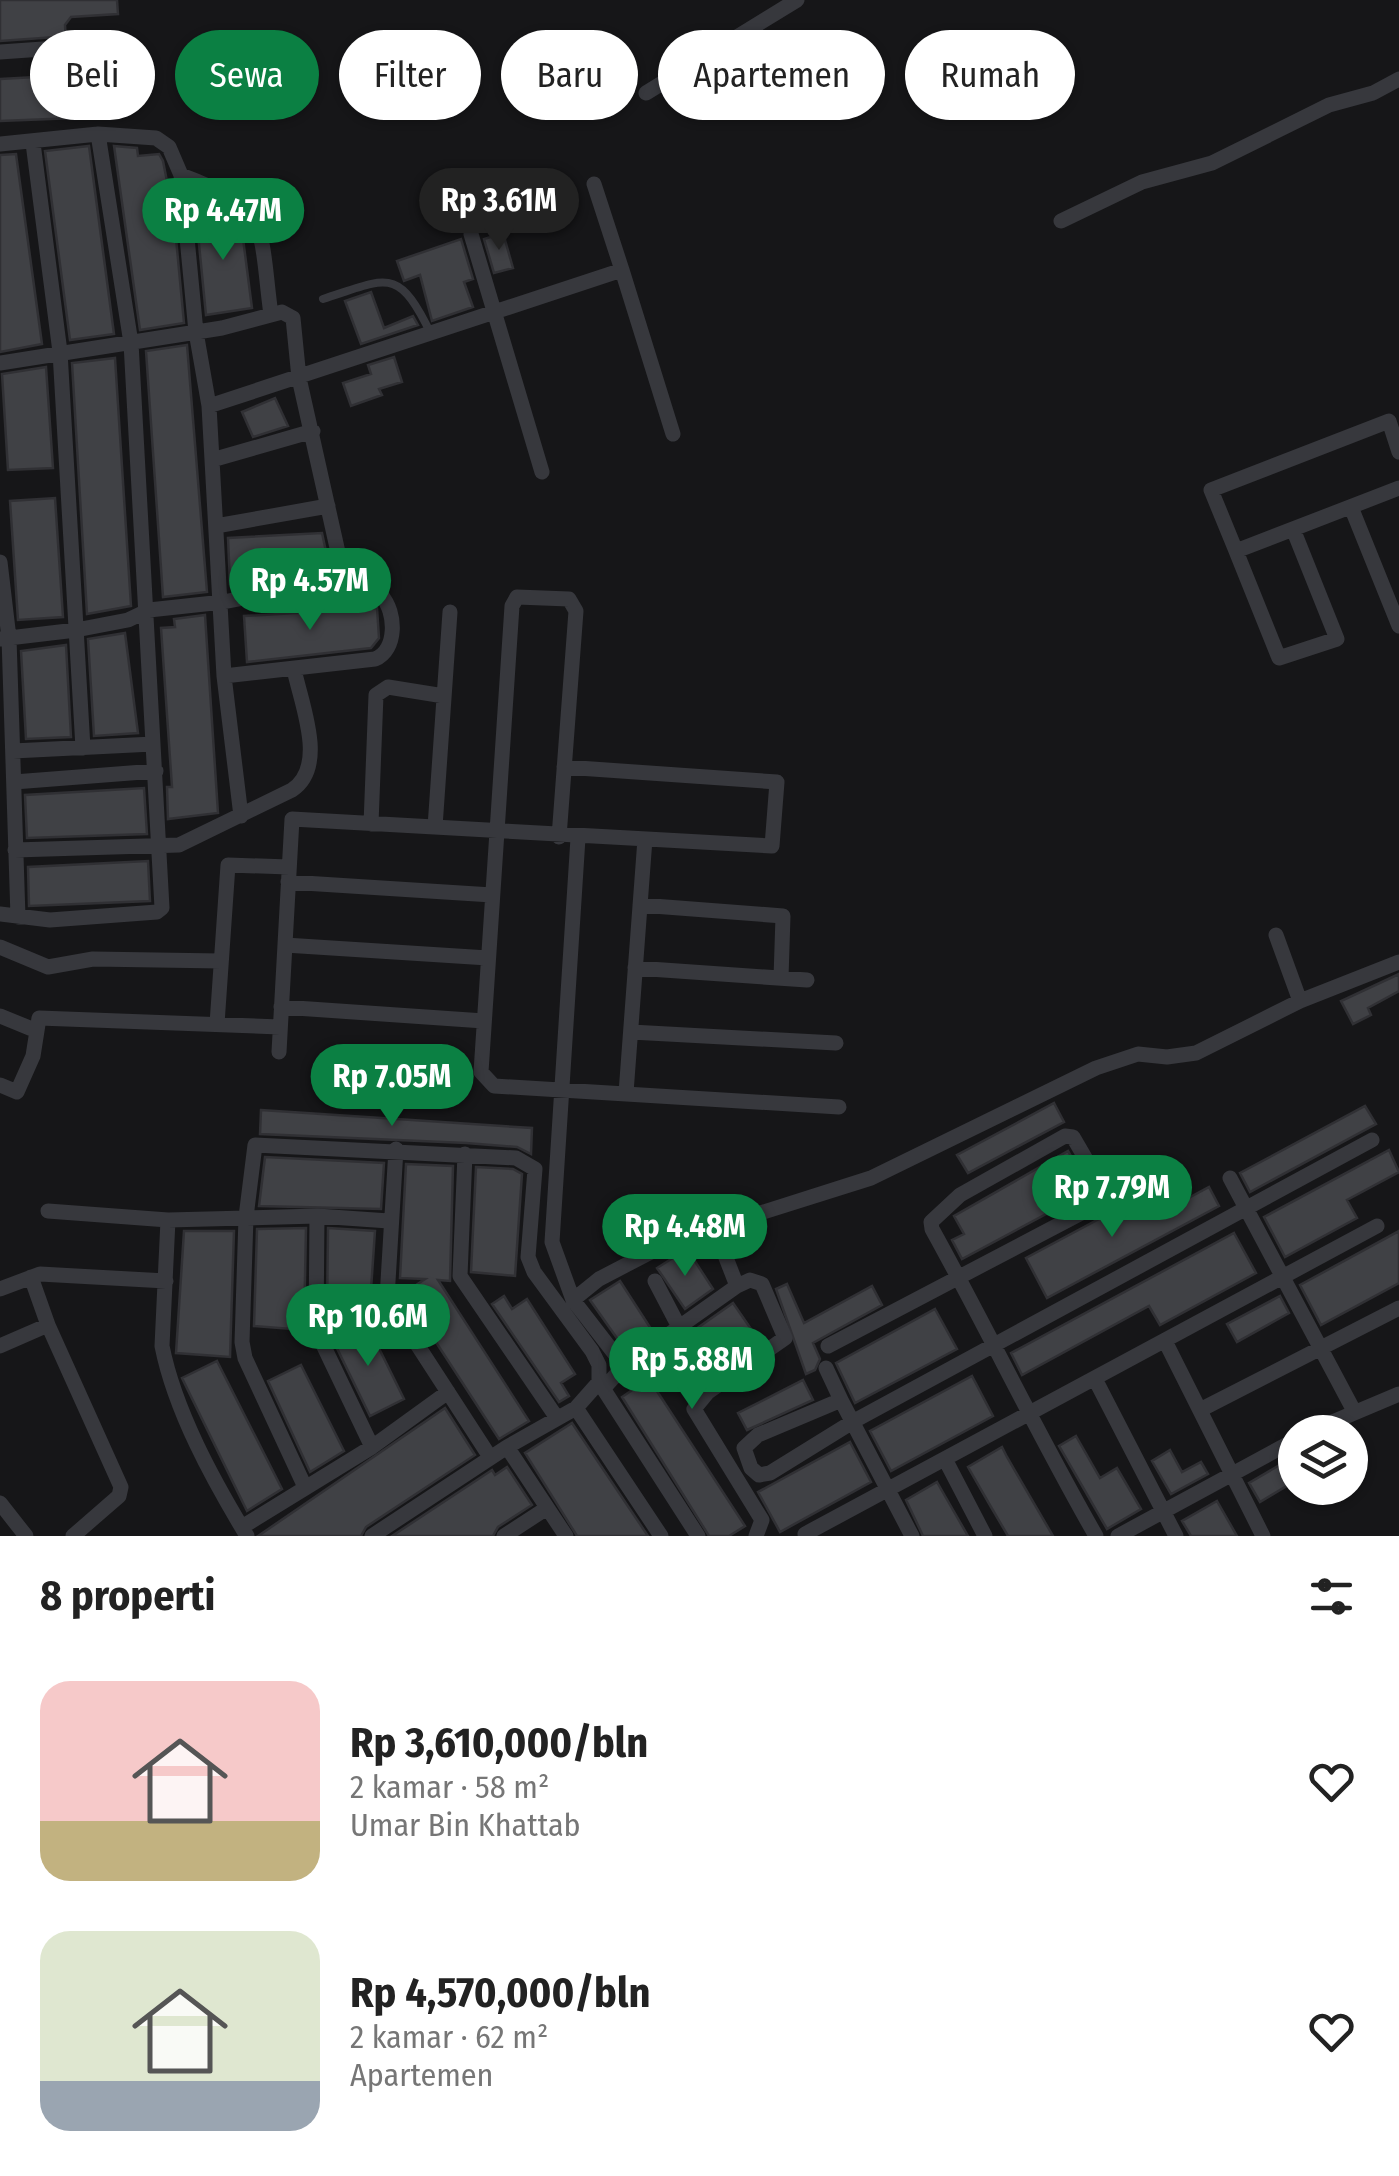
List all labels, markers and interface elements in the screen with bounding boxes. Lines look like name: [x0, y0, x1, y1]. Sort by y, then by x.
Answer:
chip: Beli: [30, 30, 155, 120]
chip: Sewa: [175, 30, 319, 120]
chip: Filter: [339, 30, 481, 120]
chip: Baru: [501, 30, 638, 120]
chip: Apartemen: [658, 30, 885, 120]
chip: Rumah: [905, 30, 1075, 120]
pin: Rp 3.61M: [396, 168, 602, 253]
pin: Rp 4.47M: [120, 178, 326, 263]
text: Rp 3.61M: [441, 181, 557, 219]
text: Rp 4.47M: [164, 191, 282, 229]
pin: Rp 4.57M: [207, 548, 413, 633]
text: Rp 4.57M: [251, 561, 369, 599]
pin: Rp 7.05M: [289, 1044, 495, 1129]
text: Rp 7.05M: [333, 1057, 451, 1095]
pin: Rp 7.79M: [1009, 1155, 1215, 1240]
text: Rp 7.79M: [1054, 1168, 1170, 1206]
pin: Rp 4.48M: [582, 1194, 788, 1279]
text: Rp 4.48M: [624, 1207, 746, 1245]
pin: Rp 10.6M: [265, 1284, 471, 1369]
text: Rp 10.6M: [308, 1297, 428, 1335]
pin: Rp 5.88M: [589, 1327, 795, 1412]
text: Rp 5.88M: [631, 1340, 753, 1378]
map controls: [1278, 1415, 1368, 1505]
button: layers: [1278, 1415, 1368, 1505]
icon: filters: [1304, 1569, 1359, 1624]
text: 8 properti: [40, 1571, 215, 1621]
text: Rp 3,610,000/bln: [350, 1718, 648, 1768]
icon: home: [120, 1721, 240, 1841]
icon: heart: [1304, 1754, 1359, 1809]
text: 2 kamar · 58 m²: [350, 1768, 549, 1806]
text: Umar Bin Khattab: [350, 1806, 581, 1844]
text: Rp 4,570,000/bln: [350, 1968, 650, 2018]
icon: home: [120, 1971, 240, 2091]
icon: heart: [1304, 2004, 1359, 2059]
text: 2 kamar · 62 m²: [350, 2018, 548, 2056]
text: Apartemen: [350, 2056, 494, 2094]

